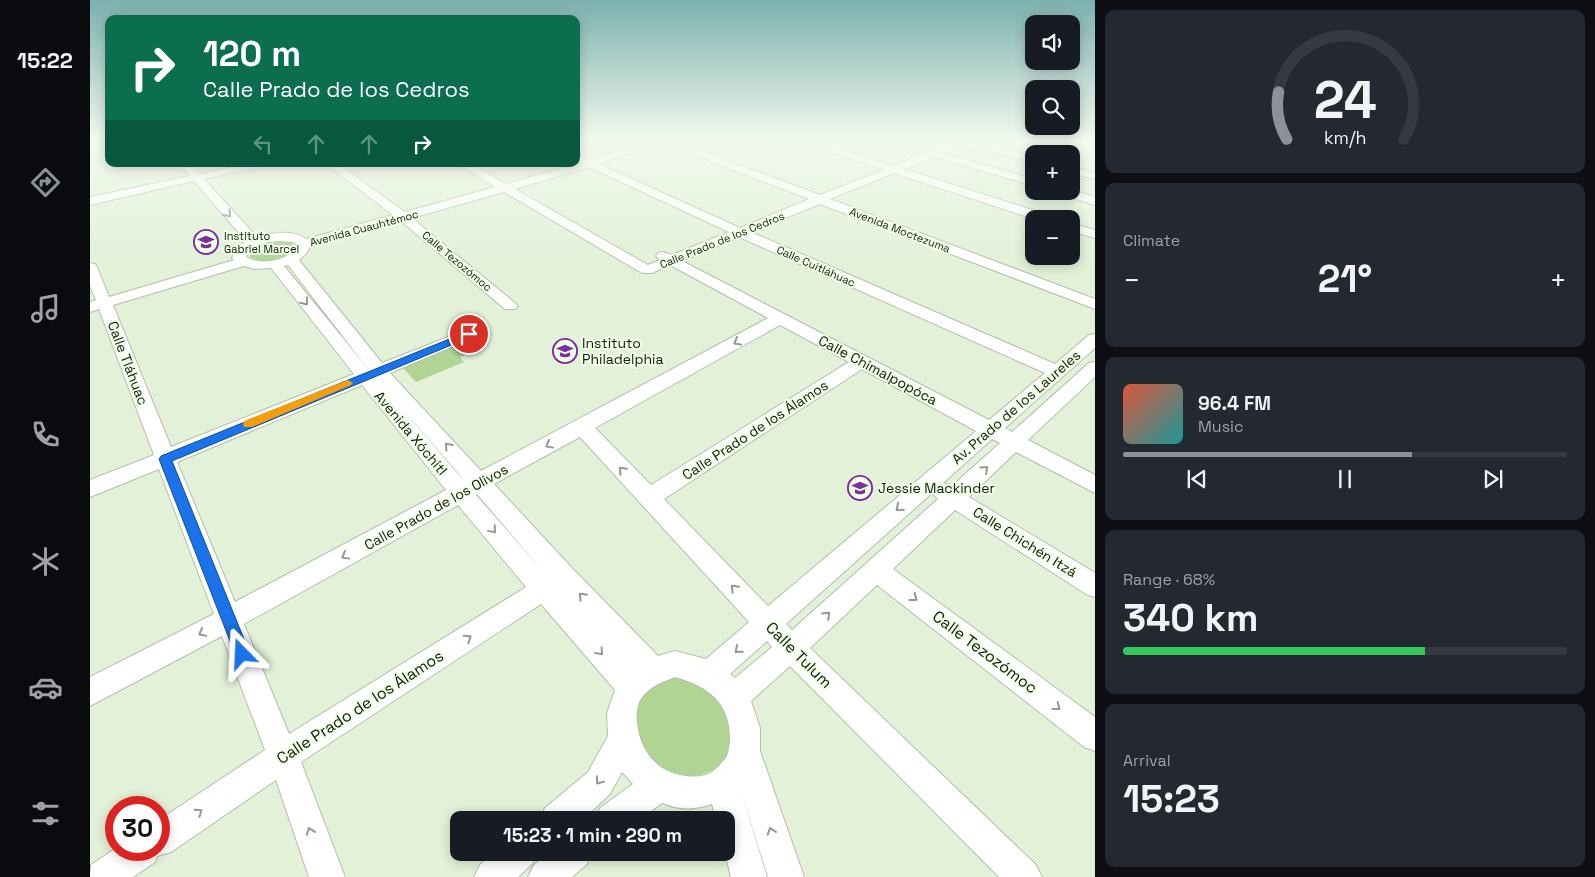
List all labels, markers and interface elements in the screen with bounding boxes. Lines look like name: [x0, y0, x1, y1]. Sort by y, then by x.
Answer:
map controls: [1025, 15, 1080, 265]
button: sound: [1025, 15, 1080, 70]
text: 120 m: [203, 32, 301, 76]
icon: right: [120, 35, 185, 100]
text: 15:22: [17, 46, 73, 74]
text: 24: [1313, 67, 1377, 133]
text: Calle Prado de los Cedros: [203, 75, 470, 103]
button: search: [1025, 80, 1080, 135]
text: km/h: [1324, 126, 1366, 149]
icon: left: [249, 130, 277, 158]
icon: ahead: [302, 130, 330, 158]
icon: ahead: [355, 130, 383, 158]
icon: right: [408, 130, 436, 158]
button: +: [1025, 145, 1080, 200]
icon: directions: [28, 165, 63, 200]
street label: Avenida Moctezuma: [848, 204, 953, 256]
street label: Avenida Cuauhtémoc: [308, 207, 420, 249]
one-way arrow: [223, 208, 232, 217]
street label: Calle Prado de los Cedros: [658, 208, 787, 271]
button: −: [1025, 210, 1080, 265]
street label: Calle Tezozómoc: [419, 228, 495, 294]
school or university icon: Instituto Gabriel Marcel: [193, 229, 219, 255]
place label: Instituto Gabriel Marcel: [224, 229, 299, 256]
text: Climate: [1123, 230, 1180, 251]
street label: Calle Cuitláhuac: [774, 242, 858, 290]
text: 21°: [1318, 255, 1372, 303]
text: −: [1123, 262, 1140, 298]
text: +: [1550, 262, 1567, 298]
icon: music: [28, 291, 63, 326]
one-way arrow: [300, 296, 308, 305]
pin: [448, 313, 490, 355]
street label: Calle Tláhuac: [104, 319, 152, 407]
icon: arrive: [455, 320, 483, 348]
street label: Calle Chimalpopóca: [815, 331, 941, 409]
place label: Instituto Philadelphia: [582, 334, 664, 368]
one-way arrow: [734, 335, 743, 345]
school or university icon: Instituto Philadelphia: [552, 338, 578, 364]
street label: Av. Prado de los Laureles: [948, 346, 1084, 468]
street label: Calle Prado de los Álamos: [679, 376, 831, 484]
street label: Avenida Xóchitl: [371, 387, 451, 479]
text: 96.4 FM: [1198, 391, 1271, 416]
text: Music: [1198, 416, 1244, 437]
icon: phone: [28, 417, 63, 452]
one-way arrow: [545, 438, 554, 448]
one-way arrow: [445, 443, 454, 452]
street label: Calle Prado de los Olivos: [361, 460, 511, 554]
icon: previous: [1183, 465, 1211, 493]
icon: pause: [1331, 465, 1359, 493]
icon: next: [1479, 465, 1507, 493]
one-way arrow: [619, 466, 628, 475]
one-way arrow: [979, 466, 988, 475]
school or university icon: Jessie Mackinder: [847, 475, 873, 501]
place label: Jessie Mackinder: [878, 479, 995, 497]
one-way arrow: [896, 502, 905, 511]
street label: Calle Chichén Itzá: [970, 503, 1080, 581]
one-way arrow: [487, 524, 495, 533]
icon: climate: [28, 544, 63, 579]
one-way arrow: [341, 550, 350, 560]
text: Range · 68%: [1123, 569, 1215, 590]
one-way arrow: [731, 584, 740, 593]
one-way arrow: [579, 593, 588, 602]
one-way arrow: [908, 593, 917, 601]
text: 340 km: [1123, 594, 1258, 642]
street label: Calle Tezozómoc: [928, 606, 1042, 698]
one-way arrow: [821, 612, 830, 621]
street label: Calle Tulum: [761, 617, 837, 693]
one-way arrow: [198, 627, 207, 637]
position arrow: [215, 627, 267, 679]
one-way arrow: [462, 635, 471, 645]
one-way arrow: [734, 644, 743, 653]
street label: Calle Prado de los Álamos: [273, 645, 447, 769]
one-way arrow: [594, 647, 603, 656]
icon: car: [28, 670, 63, 705]
one-way arrow: [1051, 701, 1061, 710]
text: Arrival: [1123, 750, 1171, 771]
one-way arrow: [596, 775, 604, 784]
text: 15:23: [1123, 775, 1220, 823]
icon: filters: [28, 796, 63, 831]
speed limit sign: 30: [105, 796, 170, 861]
one-way arrow: [194, 809, 203, 819]
text: 15:23 · 1 min · 290 m: [503, 823, 682, 848]
one-way arrow: [306, 827, 316, 836]
one-way arrow: [766, 827, 776, 835]

